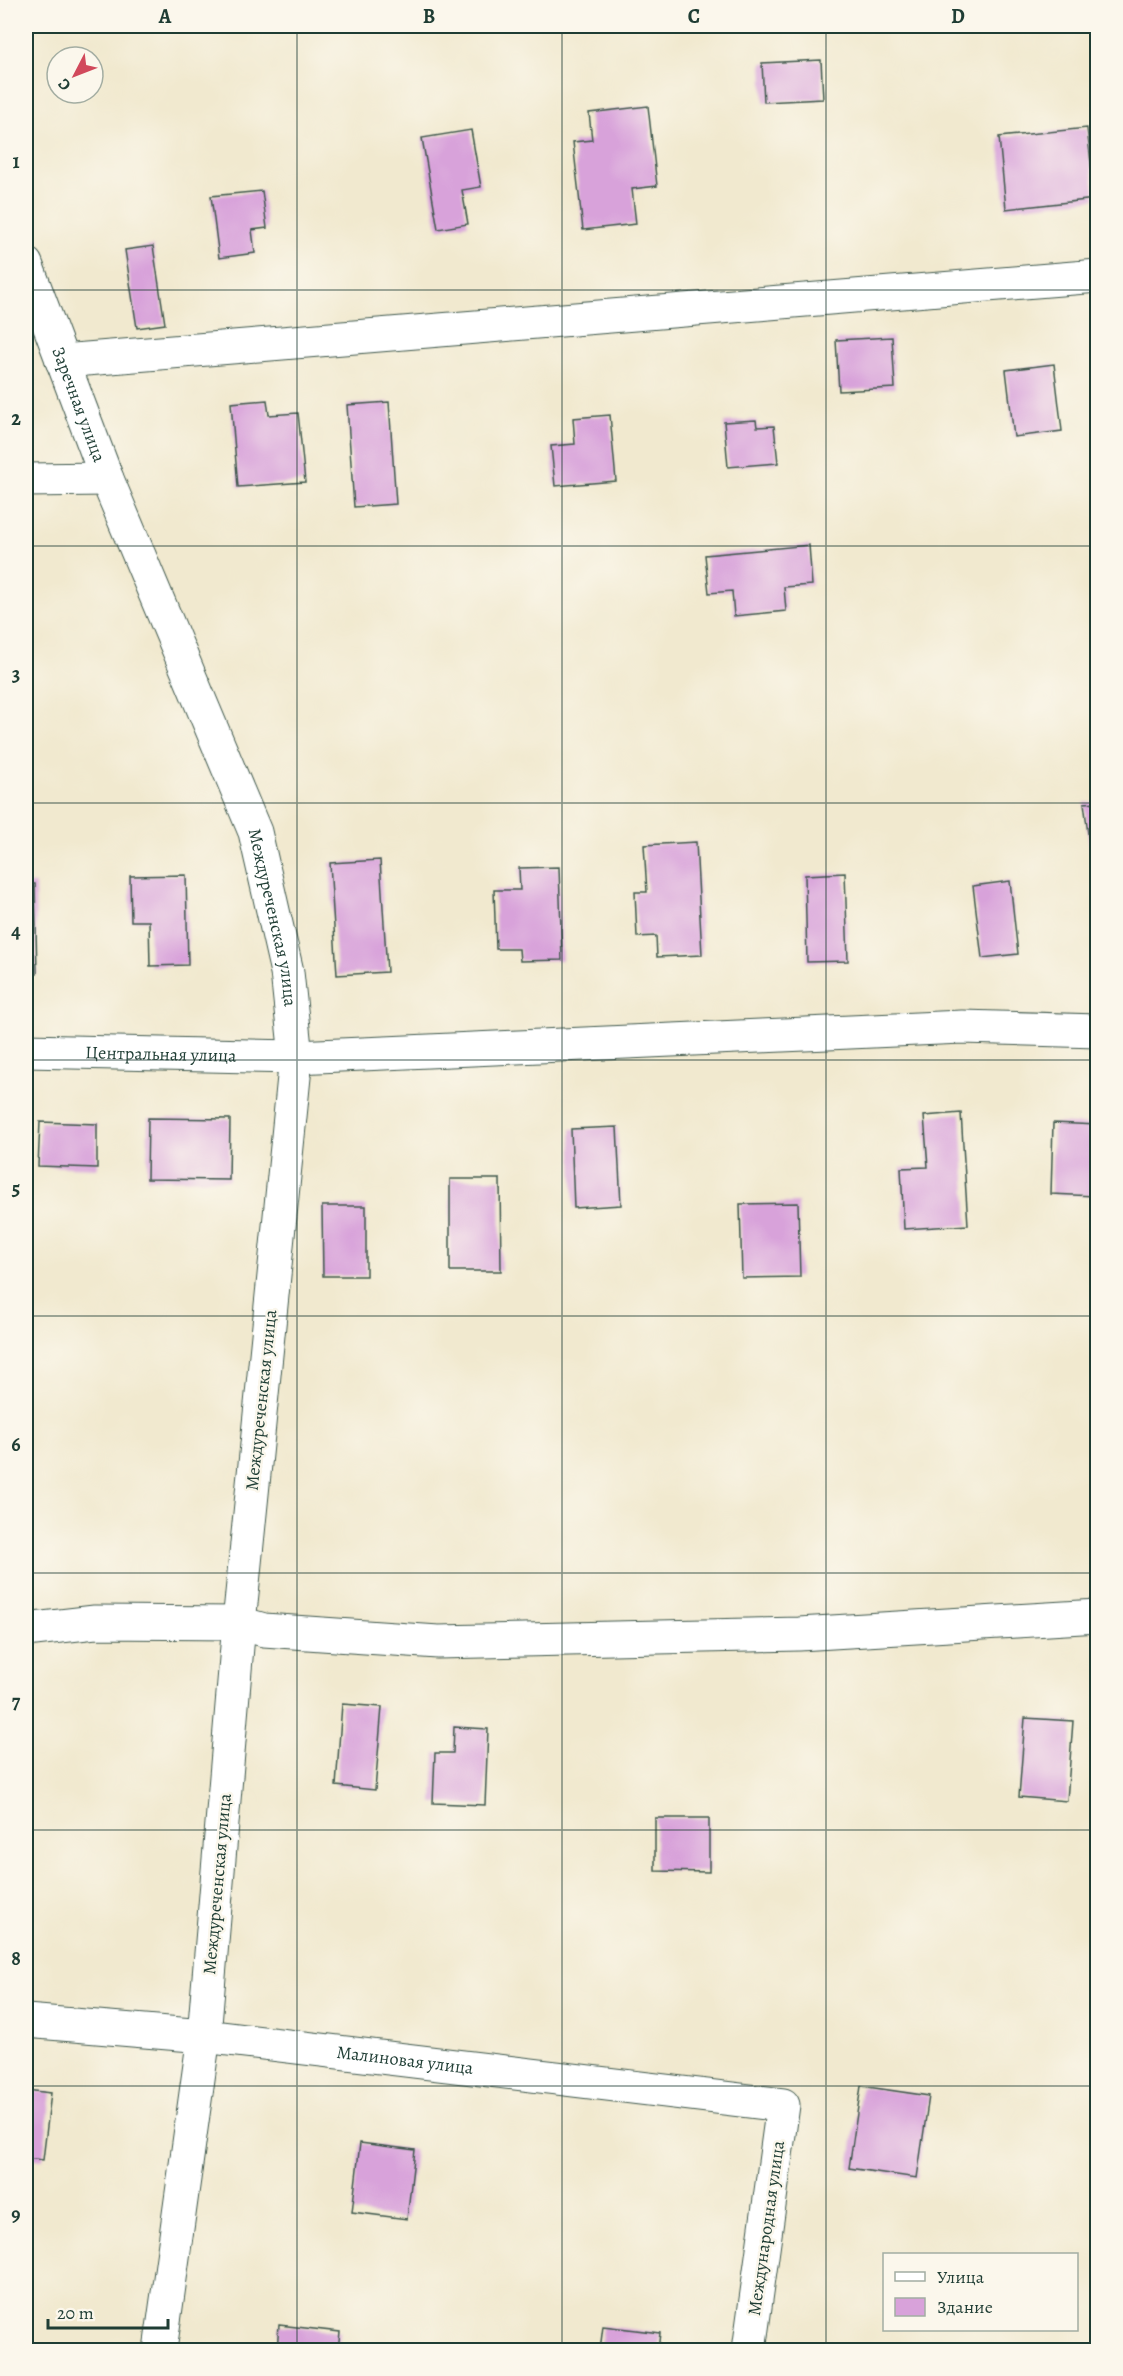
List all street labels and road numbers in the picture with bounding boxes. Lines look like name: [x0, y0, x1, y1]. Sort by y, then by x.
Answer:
street label: Заречная улица: [46, 343, 112, 466]
street label: Междуреченская улица: [243, 826, 303, 1008]
street label: Центральная улица: [85, 1040, 238, 1068]
street label: Междуреченская улица: [240, 1308, 282, 1492]
street label: Междуреченская улица: [197, 1792, 237, 1975]
street label: Малиновая улица: [335, 2040, 475, 2080]
street label: Международная улица: [742, 2138, 790, 2317]

